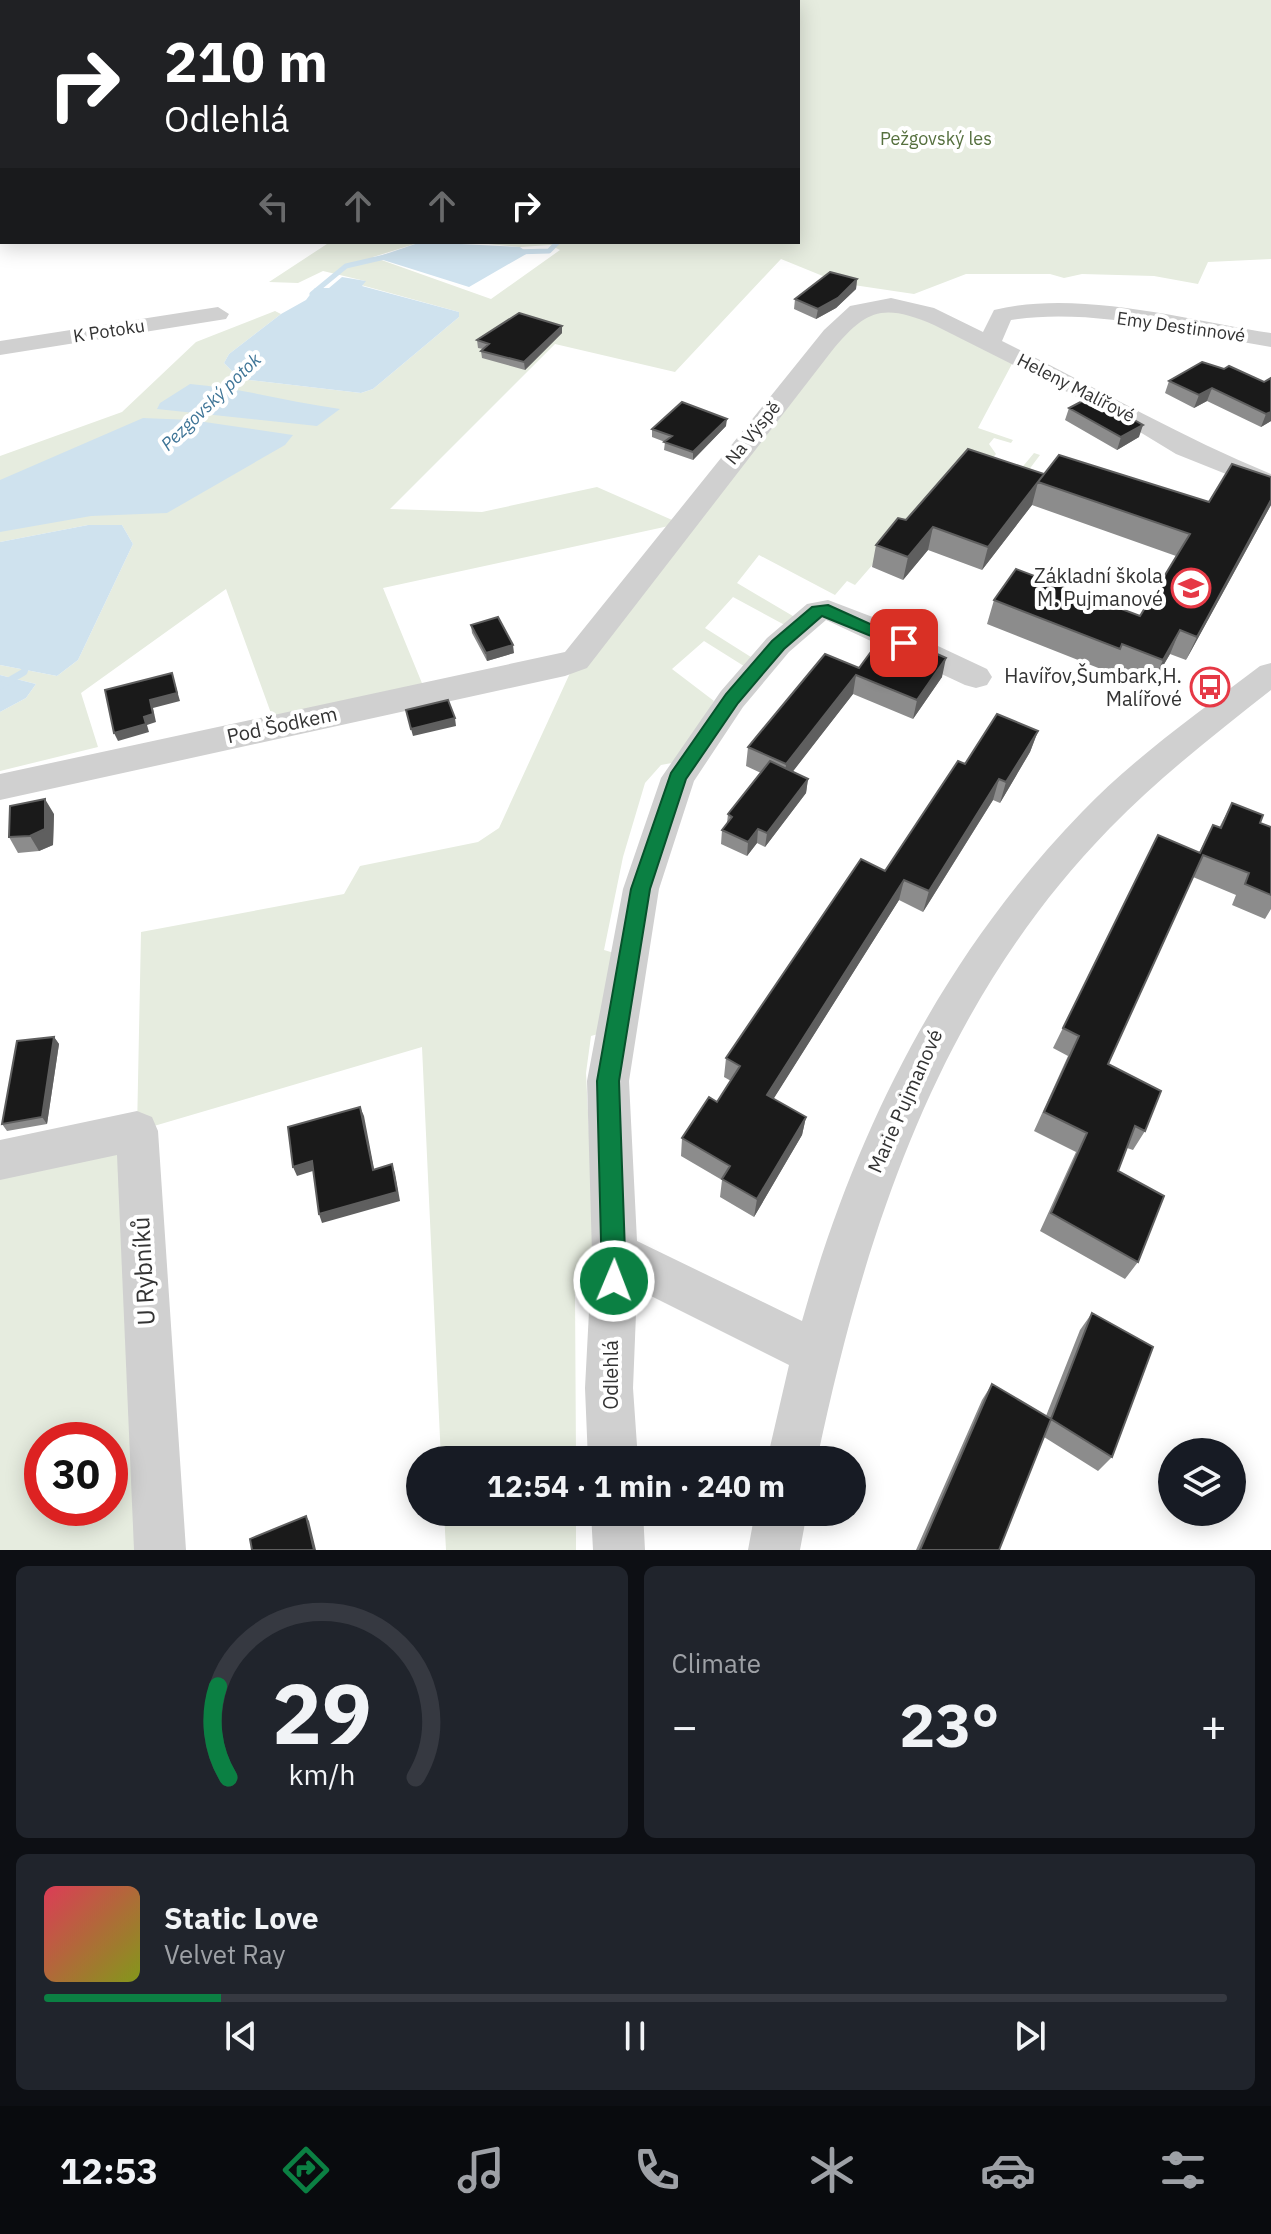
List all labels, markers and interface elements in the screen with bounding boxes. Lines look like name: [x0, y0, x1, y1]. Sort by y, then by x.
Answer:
text: 210 m: [164, 25, 328, 97]
icon: right: [32, 32, 136, 136]
text: Odlehlá: [164, 95, 289, 142]
park label: Pežgovský les: [880, 127, 992, 150]
icon: left: [252, 184, 296, 228]
icon: ahead: [336, 184, 380, 228]
icon: ahead: [420, 184, 464, 228]
icon: right: [504, 184, 548, 228]
street label: Emy Destinnové: [1115, 306, 1247, 347]
street label: K Potoku: [71, 314, 146, 348]
water label: Pezgovský potok: [156, 348, 266, 455]
street label: Heleny Malířové: [1013, 348, 1139, 427]
street label: Na Výspě: [720, 396, 785, 469]
place label: Základní škola M. Pujmanové: [1034, 562, 1163, 612]
school or university icon: Základní škola M. Pujmanové: [1170, 567, 1212, 609]
pin: [870, 609, 938, 677]
icon: arrive: [882, 621, 926, 665]
place label: Havířov,Šumbark,H. Malířové: [1004, 662, 1182, 712]
bus stop icon: Havířov,Šumbark,H. Malířové: [1189, 666, 1231, 708]
street label: Pod Šodkem: [224, 700, 340, 749]
street label: Marie Pujmanové: [861, 1025, 948, 1177]
street label: U Rybníků: [124, 1216, 162, 1326]
position arrow: [572, 1239, 656, 1323]
street label: Odlehlá: [597, 1340, 624, 1410]
speed limit sign: 30: [24, 1422, 128, 1526]
map controls: [1158, 1438, 1246, 1526]
button: layers: [1158, 1438, 1246, 1526]
text: 12:54 · 1 min · 240 m: [487, 1466, 785, 1505]
text: Climate: [672, 1646, 761, 1680]
text: 29: [272, 1659, 372, 1767]
text: 23°: [899, 1685, 999, 1764]
text: −: [672, 1697, 698, 1754]
text: +: [1201, 1697, 1227, 1754]
text: km/h: [288, 1756, 355, 1793]
text: Static Love: [164, 1898, 319, 1937]
text: Velvet Ray: [164, 1937, 285, 1971]
icon: previous: [219, 2014, 263, 2058]
icon: pause: [613, 2014, 657, 2058]
icon: next: [1008, 2014, 1052, 2058]
icon: directions: [278, 2142, 334, 2198]
icon: music: [453, 2142, 509, 2198]
icon: phone: [629, 2142, 685, 2198]
icon: climate: [804, 2142, 860, 2198]
icon: car: [980, 2142, 1036, 2198]
icon: filters: [1155, 2142, 1211, 2198]
text: 12:53: [60, 2147, 158, 2194]

